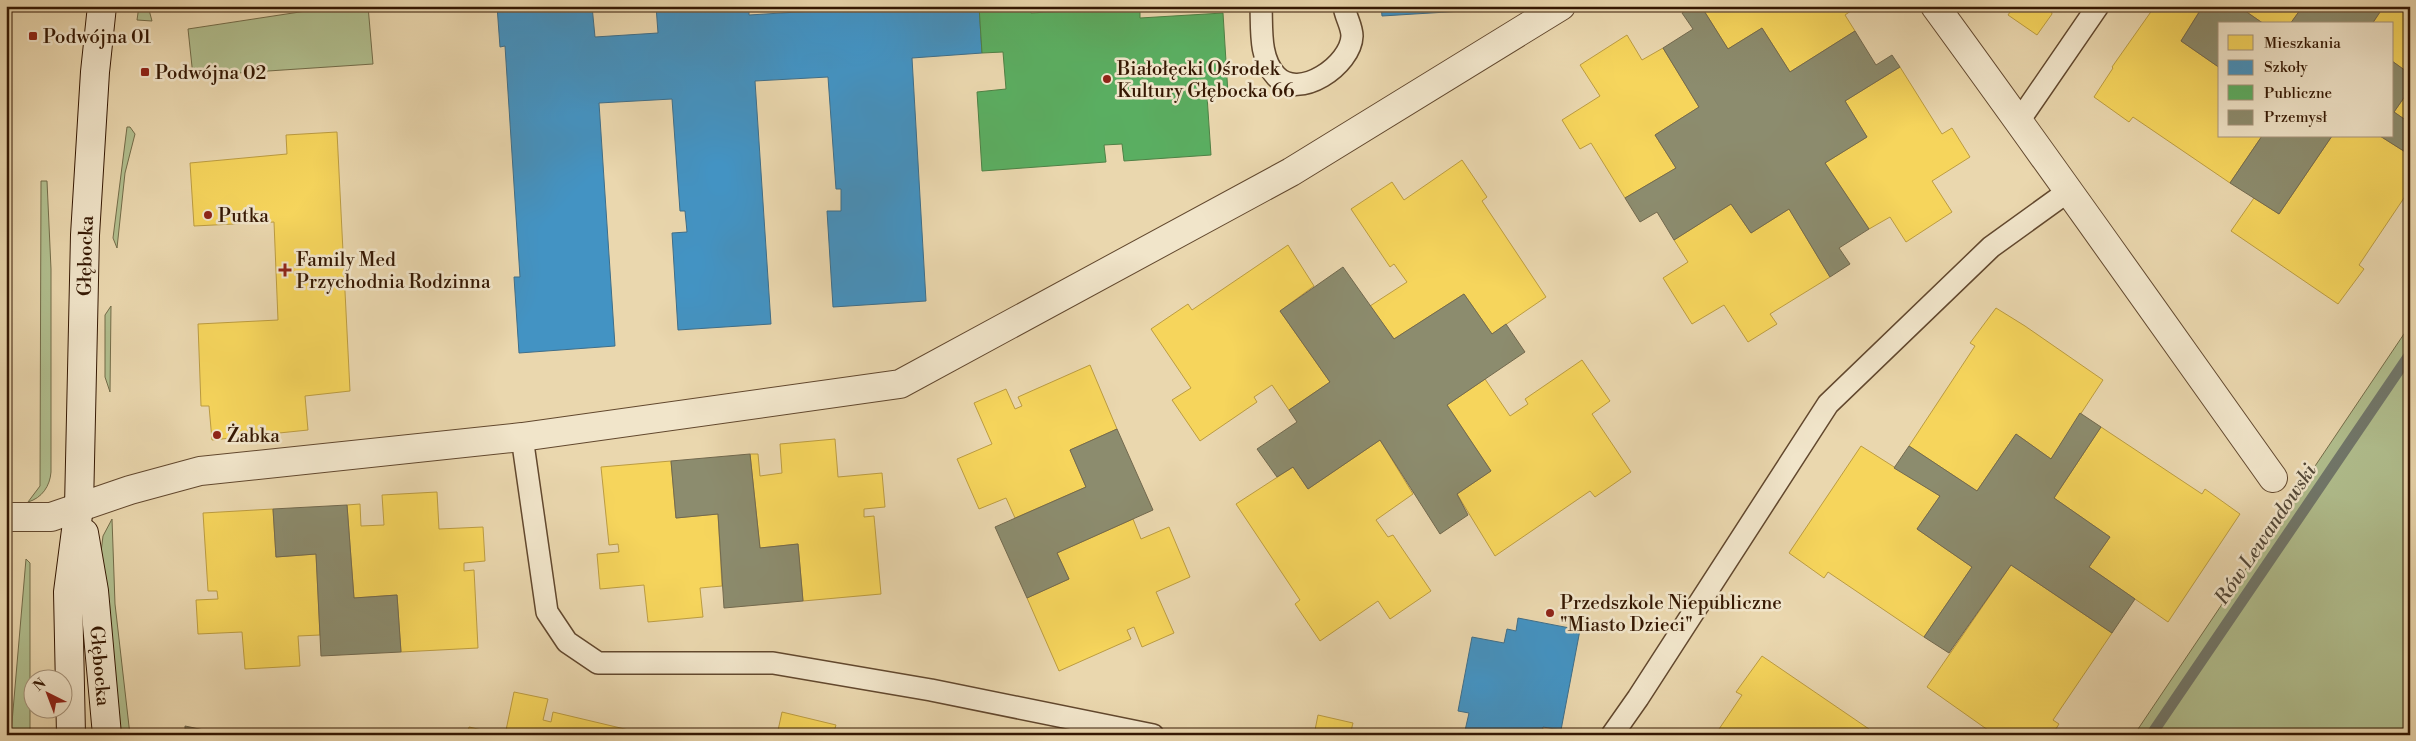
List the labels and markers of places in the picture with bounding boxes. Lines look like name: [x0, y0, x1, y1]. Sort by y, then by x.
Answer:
place label: Podwójna 01: [43, 25, 151, 49]
marker: Podwójna 01: [27, 30, 39, 42]
place label: Białołęcki Ośrodek Kultury Głębocka 66: [1116, 57, 1295, 103]
place label: Podwójna 02: [155, 61, 266, 85]
marker: Podwójna 02: [139, 66, 151, 78]
marker: Białołęcki Ośrodek Kultury Głębocka 66: [1101, 73, 1113, 85]
place label: Putka: [218, 204, 269, 228]
marker: Putka: [202, 209, 214, 221]
place label: Family Med Przychodnia Rodzinna: [296, 248, 491, 294]
marker: Family Med Przychodnia Rodzinna: [278, 263, 292, 277]
place label: Żabka: [227, 423, 280, 448]
marker: Żabka: [211, 429, 223, 441]
place label: Przedszkole Niepubliczne "Miasto Dzieci": [1560, 591, 1782, 637]
marker: Przedszkole Niepubliczne "Miasto Dzieci": [1544, 607, 1556, 619]

